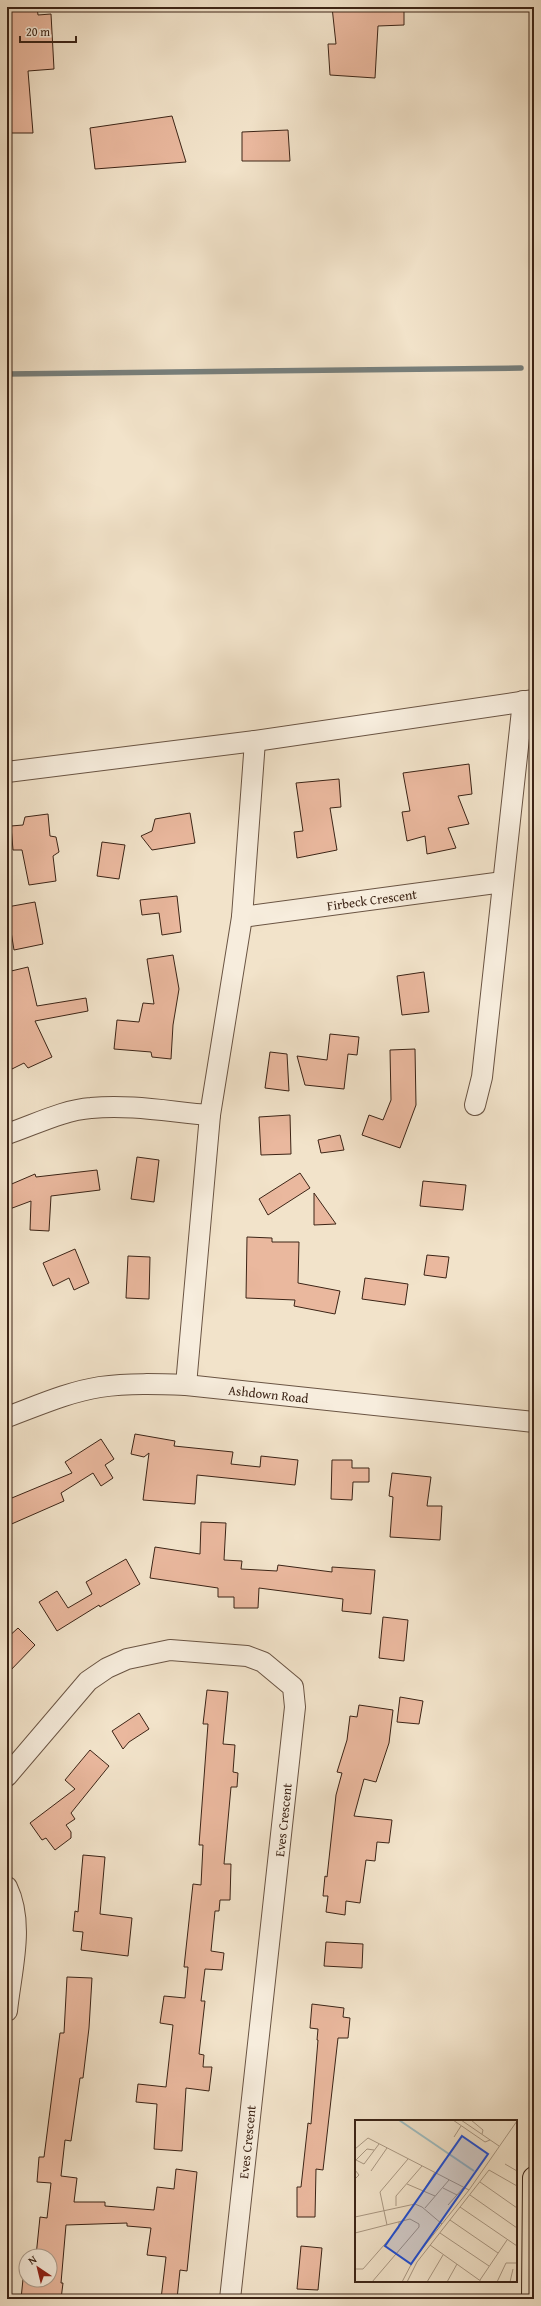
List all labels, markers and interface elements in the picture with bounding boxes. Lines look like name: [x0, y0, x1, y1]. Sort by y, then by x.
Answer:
scale bar: [20, 18, 76, 44]
text: 20 m: [26, 23, 50, 40]
street label: Firbeck Crescent: [326, 885, 418, 916]
street label: Ashdown Road: [227, 1381, 310, 1408]
street label: Eves Crescent: [270, 1782, 297, 1858]
street label: Eves Crescent: [234, 2104, 261, 2180]
inset map: [355, 2120, 517, 2282]
north arrow: [18, 2248, 58, 2288]
text: N: [25, 2251, 40, 2268]

